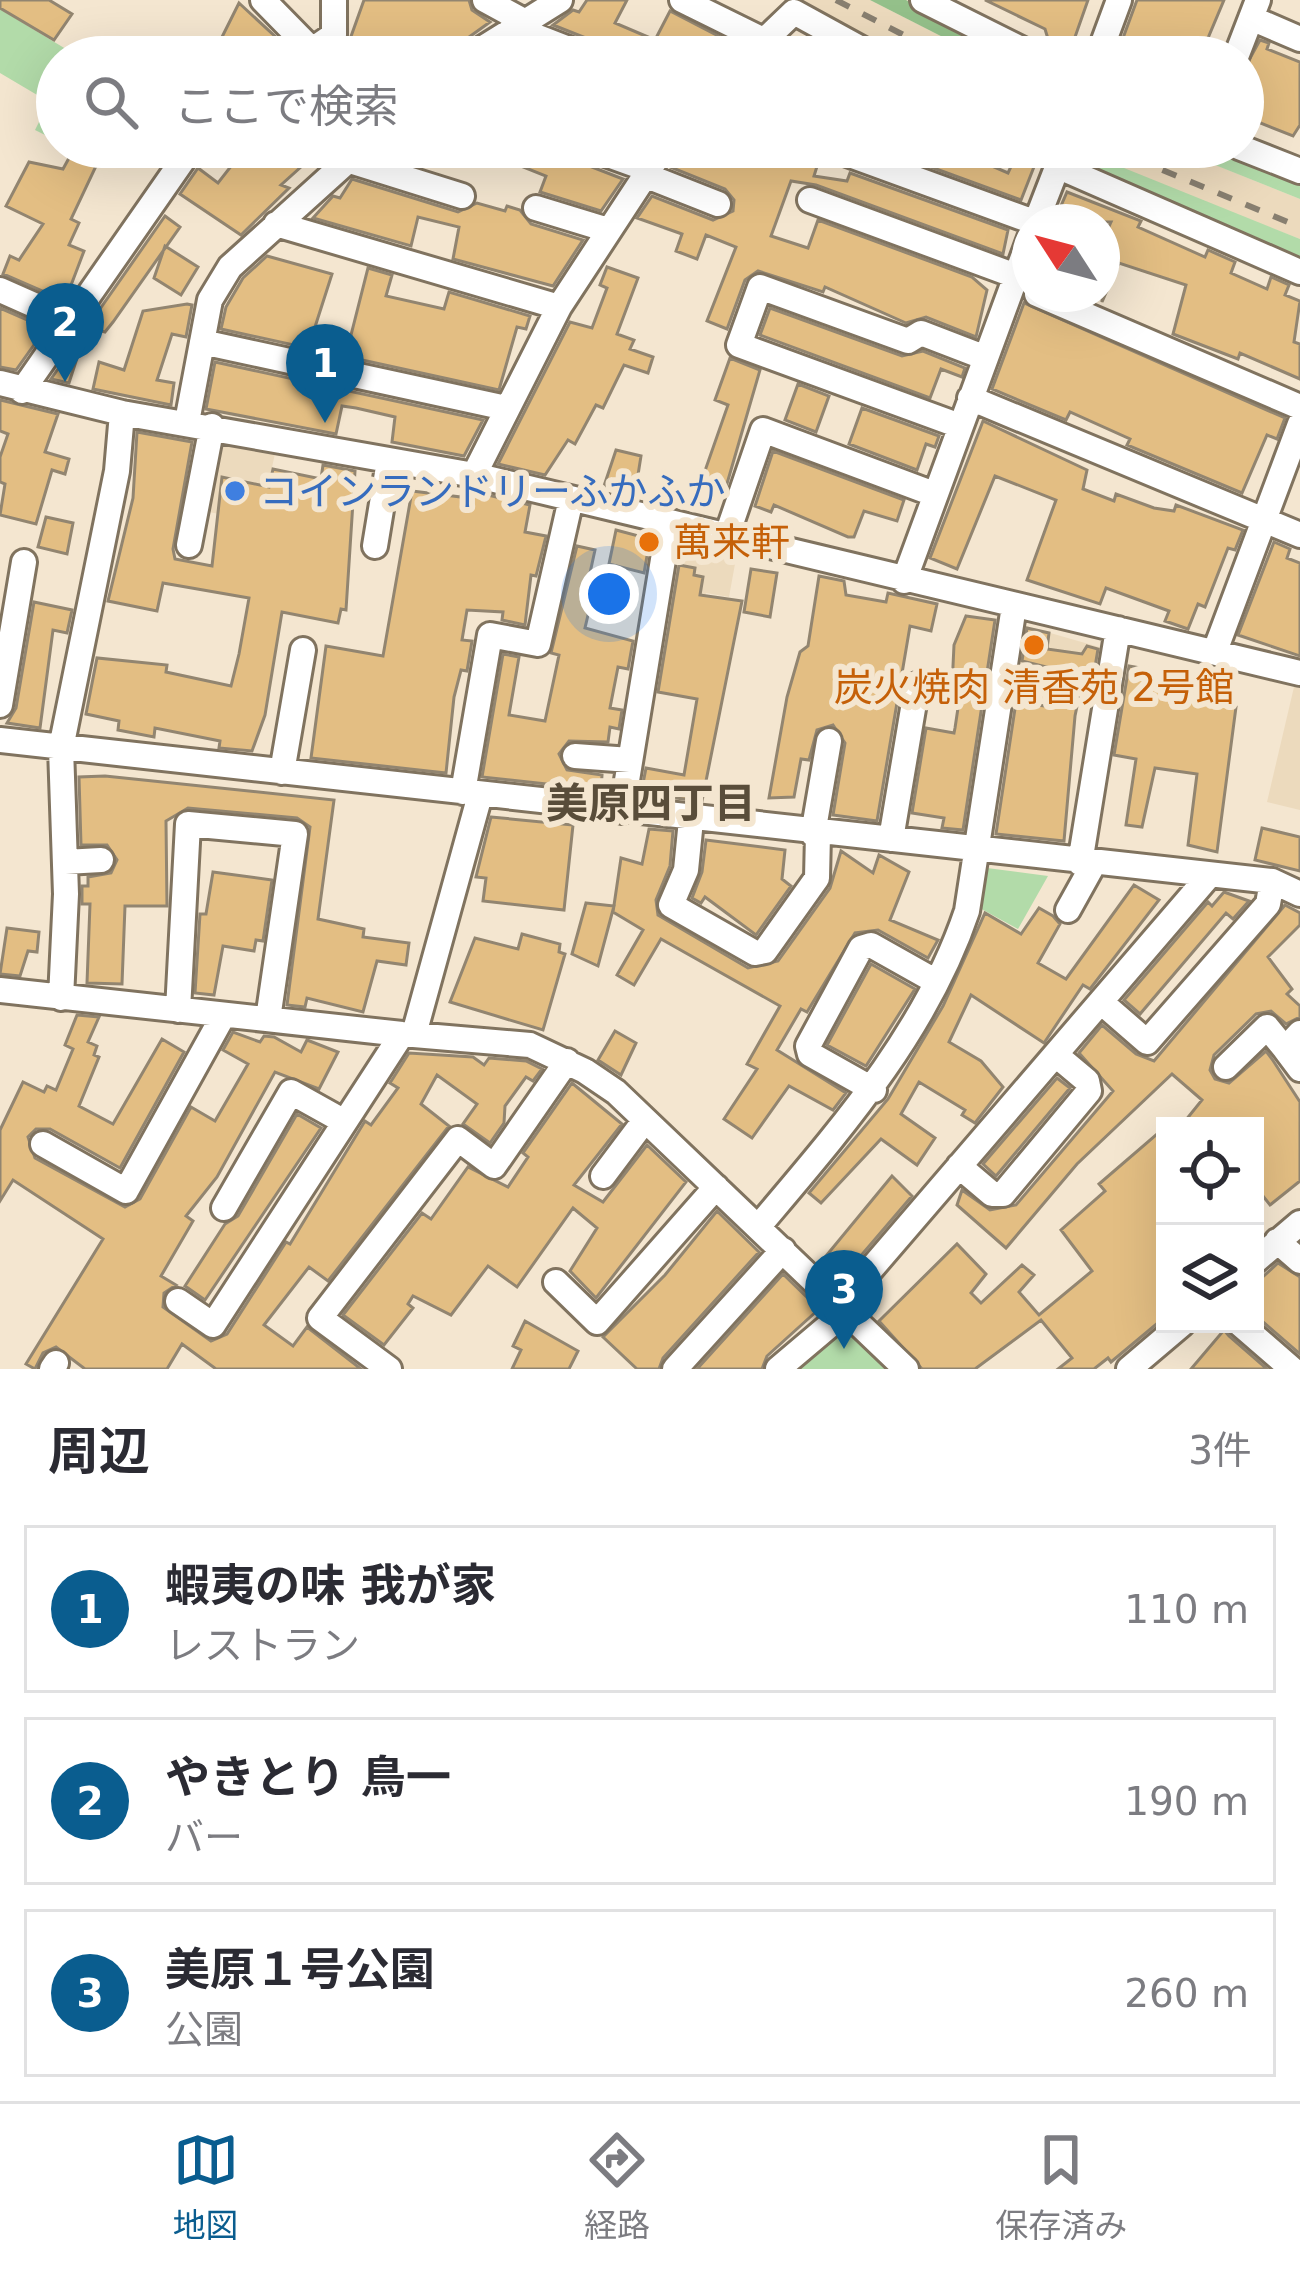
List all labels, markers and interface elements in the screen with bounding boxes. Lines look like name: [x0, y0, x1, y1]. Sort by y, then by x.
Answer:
search box: [36, 36, 1264, 168]
icon: search: [78, 69, 144, 135]
text: ここで検索: [174, 80, 399, 133]
north arrow: [1012, 204, 1120, 312]
pin: 2: [26, 283, 104, 382]
pin: 1: [286, 324, 364, 423]
place label: コインランドリーふかふか: [259, 469, 725, 514]
marker: コインランドリーふかふか: [222, 478, 248, 504]
place label: 萬来軒: [673, 520, 790, 565]
marker: 萬来軒: [636, 529, 662, 555]
your location: [579, 564, 639, 624]
marker: 炭火焼肉 清香苑 2号館: [1021, 632, 1047, 658]
place label: 炭火焼肉 清香苑 2号館: [834, 665, 1234, 710]
district label: 美原四丁目: [546, 779, 756, 828]
map controls: [1156, 1117, 1264, 1333]
button: locate: [1156, 1117, 1264, 1225]
button: layers: [1156, 1225, 1264, 1333]
pin: 3: [805, 1250, 883, 1349]
text: 周辺: [48, 1422, 150, 1481]
text: 3件: [1188, 1428, 1252, 1473]
text: 蝦夷の味 我が家: [165, 1559, 496, 1612]
text: 1: [76, 1587, 104, 1632]
text: 110 m: [1124, 1587, 1249, 1632]
text: レストラン: [165, 1623, 360, 1668]
text: やきとり 鳥一: [165, 1751, 451, 1804]
text: 2: [76, 1779, 104, 1824]
text: 190 m: [1124, 1779, 1249, 1824]
text: バー: [165, 1815, 243, 1860]
text: 美原１号公園: [165, 1943, 435, 1996]
text: 3: [76, 1971, 104, 2016]
text: 260 m: [1124, 1971, 1249, 2016]
text: 公園: [165, 2007, 243, 2052]
tab: 地図: [173, 2127, 239, 2247]
tab: 経路: [584, 2127, 650, 2247]
tab: 保存済み: [995, 2127, 1127, 2247]

